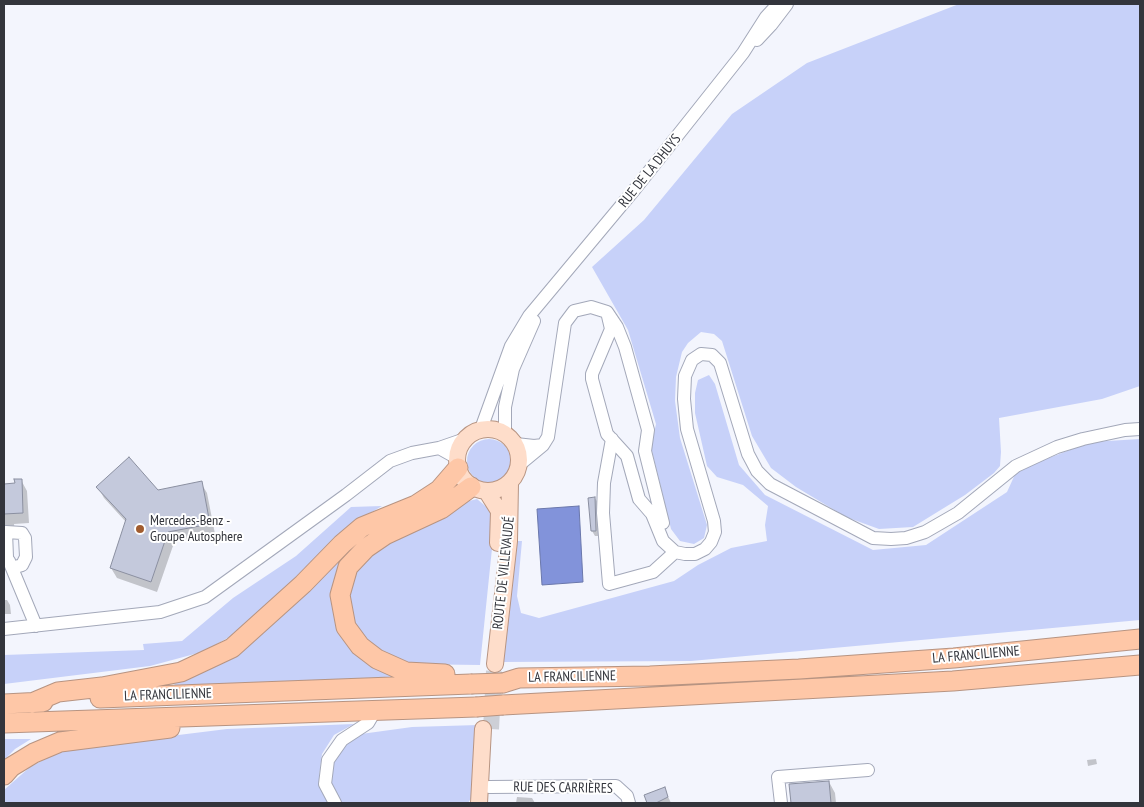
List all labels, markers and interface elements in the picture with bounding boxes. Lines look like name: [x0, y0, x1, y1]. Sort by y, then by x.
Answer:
street label: RUE DE LA DHUYS: [615, 131, 685, 211]
place label: Mercedes-Benz - Groupe Autosphere: [150, 513, 243, 546]
street label: ROUTE DE VILLEVAUDÉ: [490, 516, 518, 630]
marker: Mercedes-Benz - Groupe Autosphere: [134, 523, 146, 535]
street label: LA FRANCILIENNE: [932, 643, 1020, 667]
street label: LA FRANCILIENNE: [528, 668, 616, 686]
street label: LA FRANCILIENNE: [124, 685, 212, 705]
street label: RUE DES CARRIÈRES: [513, 779, 613, 797]

